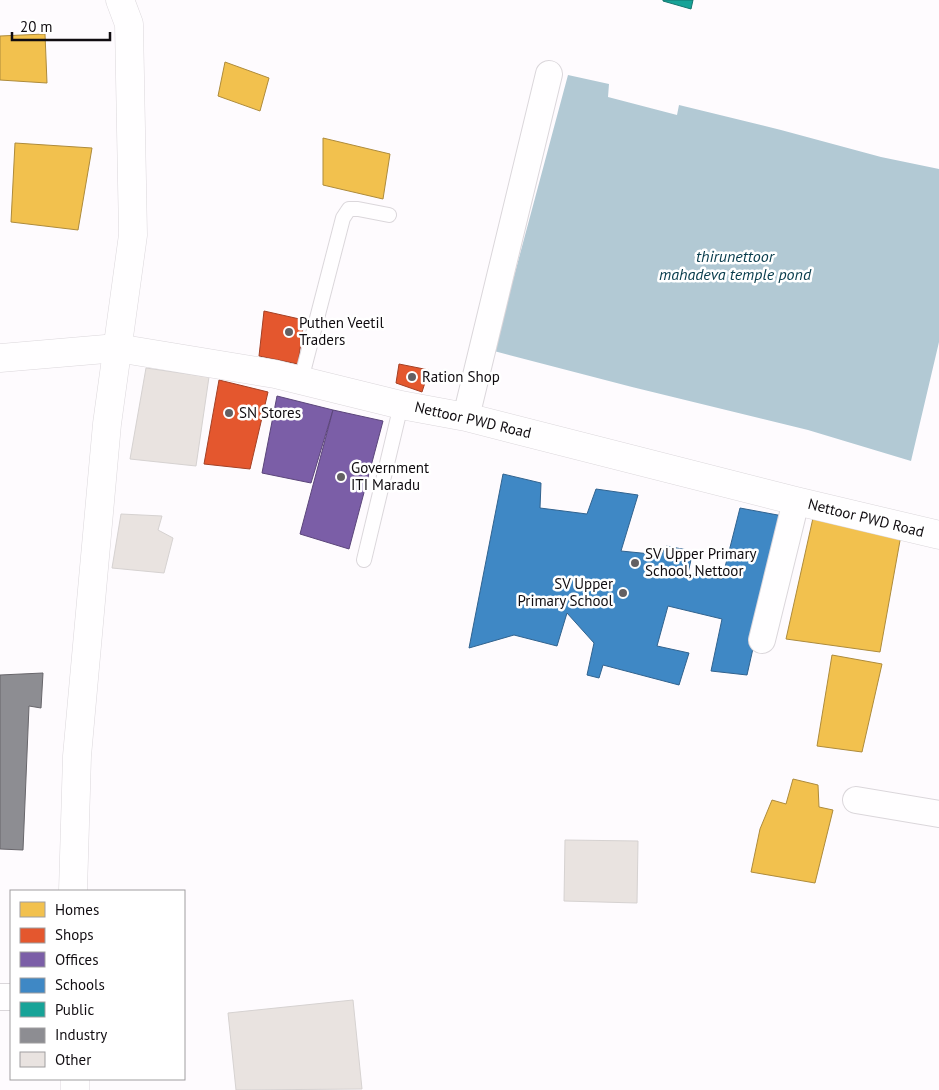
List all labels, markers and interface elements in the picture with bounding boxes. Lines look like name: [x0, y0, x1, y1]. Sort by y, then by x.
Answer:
scale bar: [12, 10, 110, 42]
text: 20 m: [20, 17, 53, 36]
water label: thirunettoor mahadeva temple pond: [659, 246, 812, 284]
place label: Puthen Veetil Traders: [299, 313, 384, 349]
marker: Puthen Veetil Traders: [283, 326, 295, 338]
place label: Ration Shop: [422, 367, 500, 386]
marker: Ration Shop: [406, 371, 418, 383]
street label: Nettoor PWD Road: [413, 397, 533, 442]
place label: SN Stores: [239, 403, 301, 422]
marker: SN Stores: [223, 407, 235, 419]
place label: Government ITI Maradu: [351, 458, 429, 494]
marker: Government ITI Maradu: [335, 471, 347, 483]
street label: Nettoor PWD Road: [806, 494, 926, 541]
place label: SV Upper Primary School, Nettoor: [645, 544, 756, 580]
marker: SV Upper Primary School, Nettoor: [629, 557, 641, 569]
place label: SV Upper Primary School: [517, 574, 614, 610]
marker: SV Upper Primary School: [617, 587, 629, 599]
legend: [10, 890, 185, 1080]
text: Homes: [55, 900, 99, 919]
text: Shops: [55, 925, 94, 944]
text: Offices: [55, 950, 99, 969]
text: Schools: [55, 975, 105, 994]
text: Public: [55, 1000, 94, 1019]
text: Industry: [55, 1025, 107, 1044]
text: Other: [55, 1050, 91, 1069]

